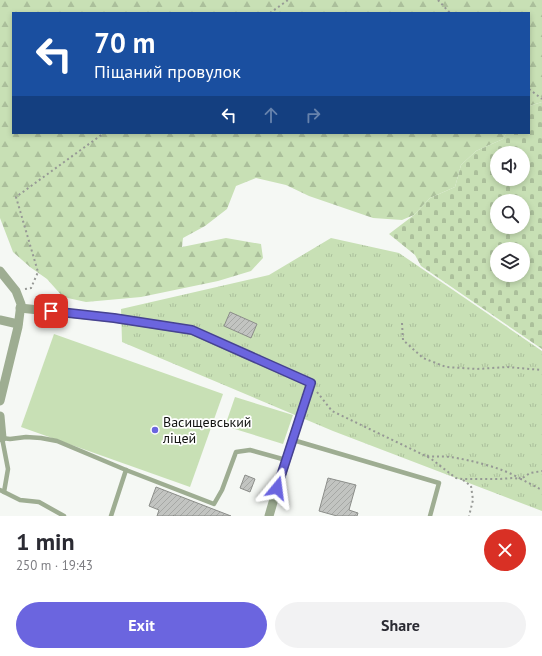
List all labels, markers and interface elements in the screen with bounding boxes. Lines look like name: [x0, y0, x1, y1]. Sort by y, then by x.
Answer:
text: 70 m: [94, 24, 155, 61]
icon: left: [28, 28, 80, 80]
text: Піщаний провулок: [94, 60, 241, 83]
icon: left: [218, 104, 240, 126]
icon: ahead: [260, 104, 282, 126]
icon: right: [302, 104, 324, 126]
map controls: [490, 146, 530, 282]
button: sound: [490, 146, 530, 186]
button: search: [490, 194, 530, 234]
button: layers: [490, 242, 530, 282]
pin: [34, 294, 68, 328]
icon: arrive: [40, 300, 62, 322]
place label: Васищевський ліцей: [162, 413, 252, 447]
marker: Васищевський ліцей: [150, 425, 160, 435]
position arrow: [256, 467, 298, 509]
text: 1 min: [16, 526, 75, 557]
button: close: [484, 529, 526, 571]
text: 250 m · 19:43: [16, 557, 93, 574]
button: Exit: [16, 602, 267, 648]
button: Share: [275, 602, 526, 648]

